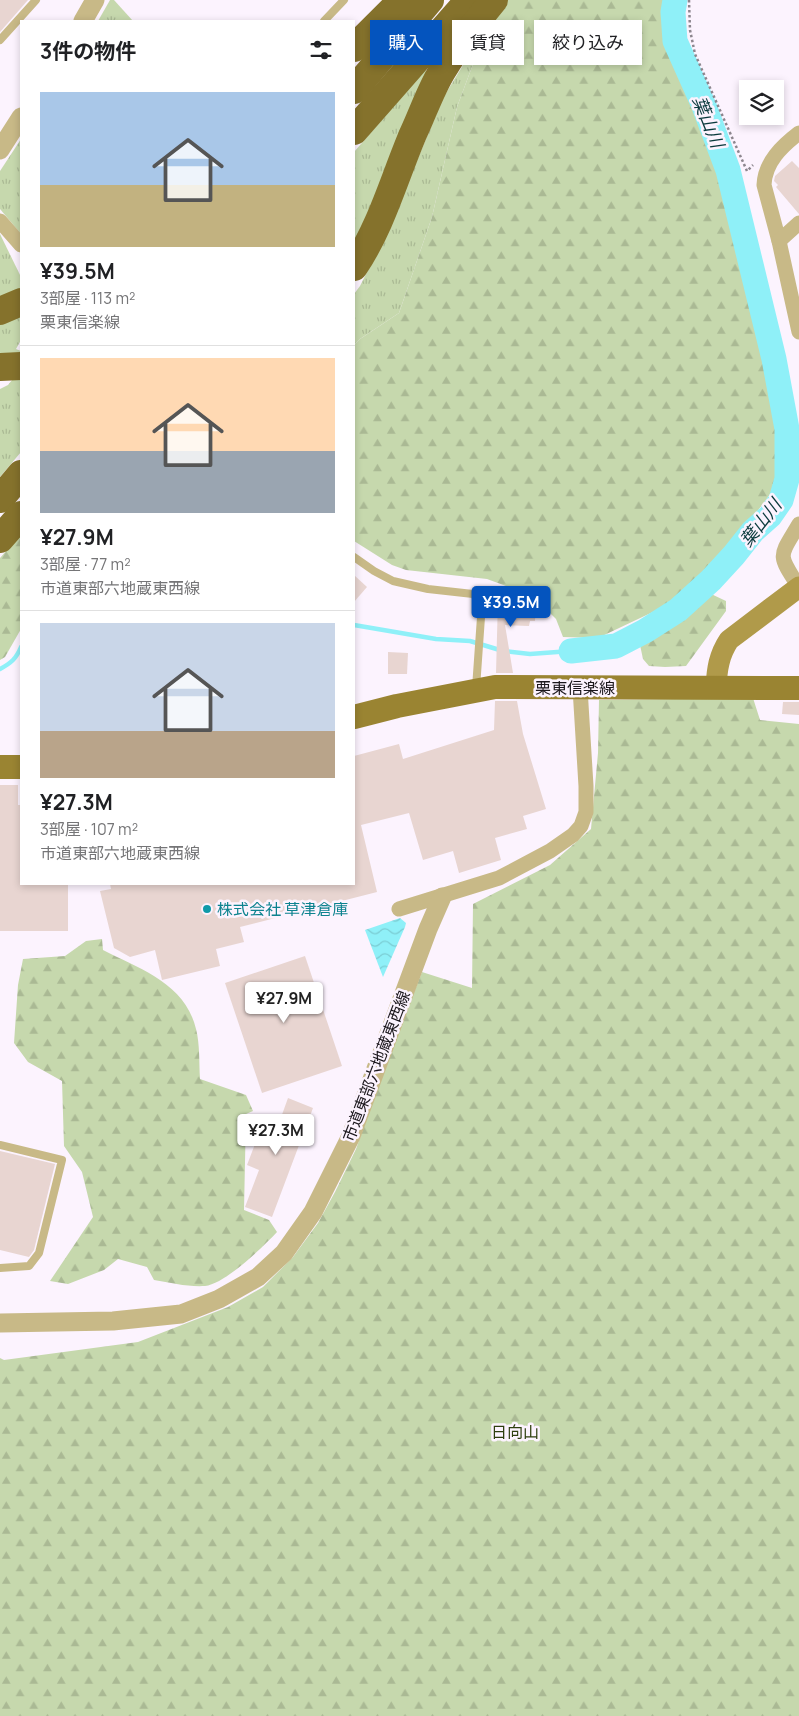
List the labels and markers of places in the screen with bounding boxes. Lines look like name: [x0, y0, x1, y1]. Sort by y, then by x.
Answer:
pin: ¥39.5M: [470, 586, 552, 628]
place label: 株式会社 草津倉庫: [217, 898, 348, 920]
marker: 株式会社 草津倉庫: [201, 903, 213, 915]
pin: ¥27.9M: [243, 982, 325, 1024]
pin: ¥27.3M: [235, 1114, 317, 1156]

